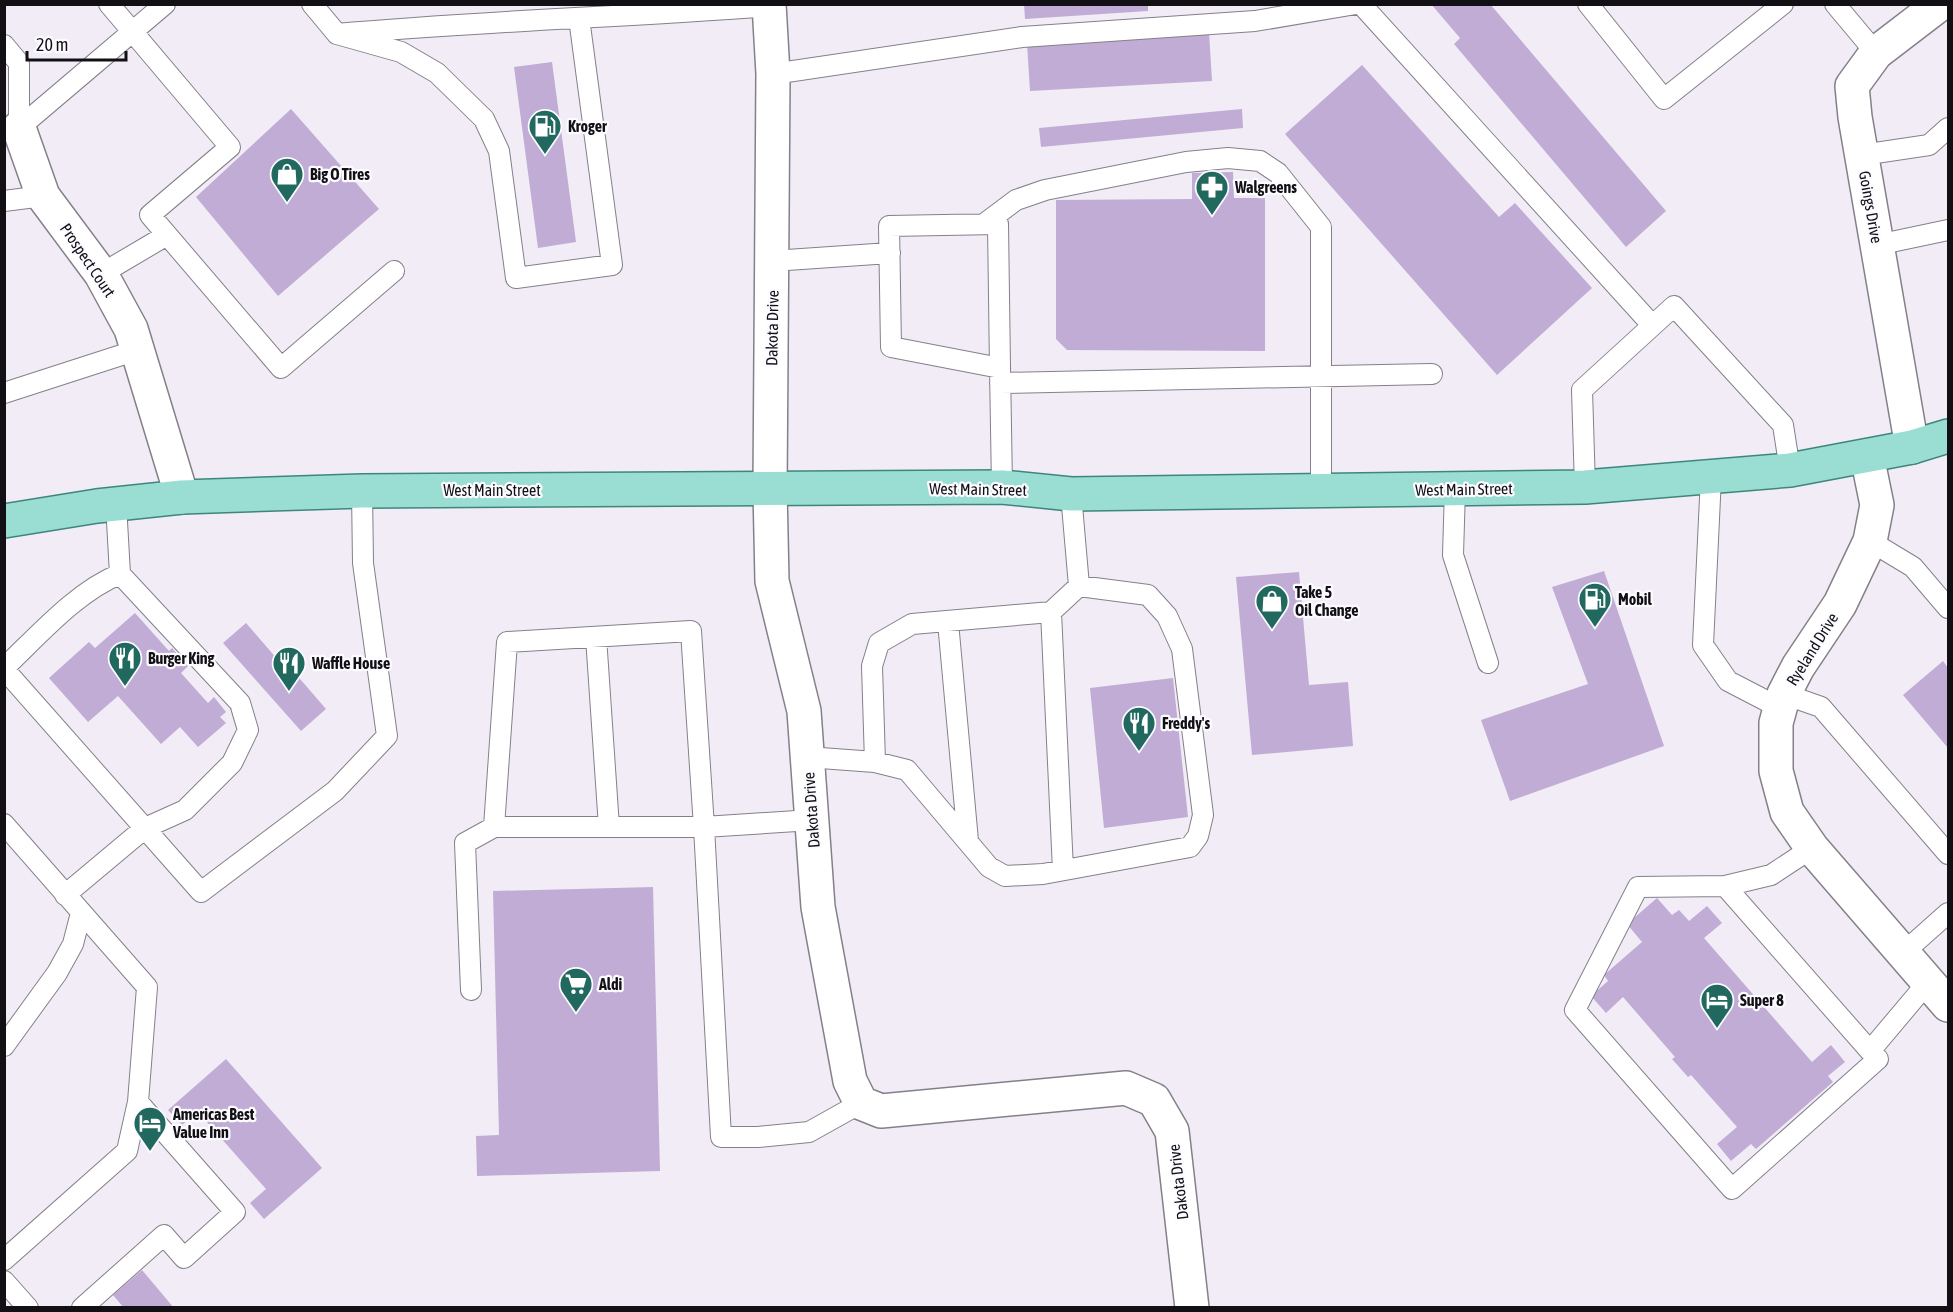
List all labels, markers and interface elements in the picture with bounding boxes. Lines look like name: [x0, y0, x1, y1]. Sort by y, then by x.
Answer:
scale bar: [27, 24, 126, 62]
text: 20 m: [36, 34, 68, 55]
fuel station icon: Kroger: [527, 108, 563, 155]
place label: Kroger: [568, 117, 607, 135]
shop icon: Big O Tires: [269, 156, 305, 203]
place label: Big O Tires: [310, 165, 370, 183]
pharmacy icon: Walgreens: [1194, 169, 1230, 216]
street label: Goings Drive: [1855, 169, 1886, 245]
place label: Walgreens: [1234, 178, 1297, 196]
street label: Prospect Court: [56, 220, 119, 301]
street label: Dakota Drive: [762, 290, 782, 366]
street label: West Main Street: [929, 479, 1027, 499]
street label: West Main Street: [1415, 479, 1513, 499]
street label: West Main Street: [443, 481, 541, 499]
fuel station icon: Mobil: [1577, 581, 1613, 628]
shop icon: Take 5 Oil Change: [1254, 583, 1290, 630]
place label: Take 5 Oil Change: [1295, 583, 1358, 619]
place label: Mobil: [1618, 590, 1653, 608]
street label: Ryeland Drive: [1783, 609, 1842, 689]
restaurant icon: Burger King: [107, 640, 143, 687]
restaurant icon: Waffle House: [271, 645, 307, 692]
place label: Burger King: [148, 649, 215, 667]
place label: Waffle House: [311, 654, 390, 672]
restaurant icon: Freddy's: [1121, 705, 1157, 752]
place label: Freddy's: [1162, 714, 1210, 732]
street label: Dakota Drive: [799, 771, 823, 849]
supermarket icon: Aldi: [558, 966, 594, 1013]
place label: Aldi: [598, 975, 623, 993]
hotel icon: Super 8: [1699, 982, 1735, 1029]
place label: Super 8: [1740, 991, 1784, 1009]
hotel icon: Americas Best Value Inn: [132, 1105, 168, 1152]
place label: Americas Best Value Inn: [172, 1105, 255, 1141]
street label: Dakota Drive: [1164, 1143, 1192, 1221]

